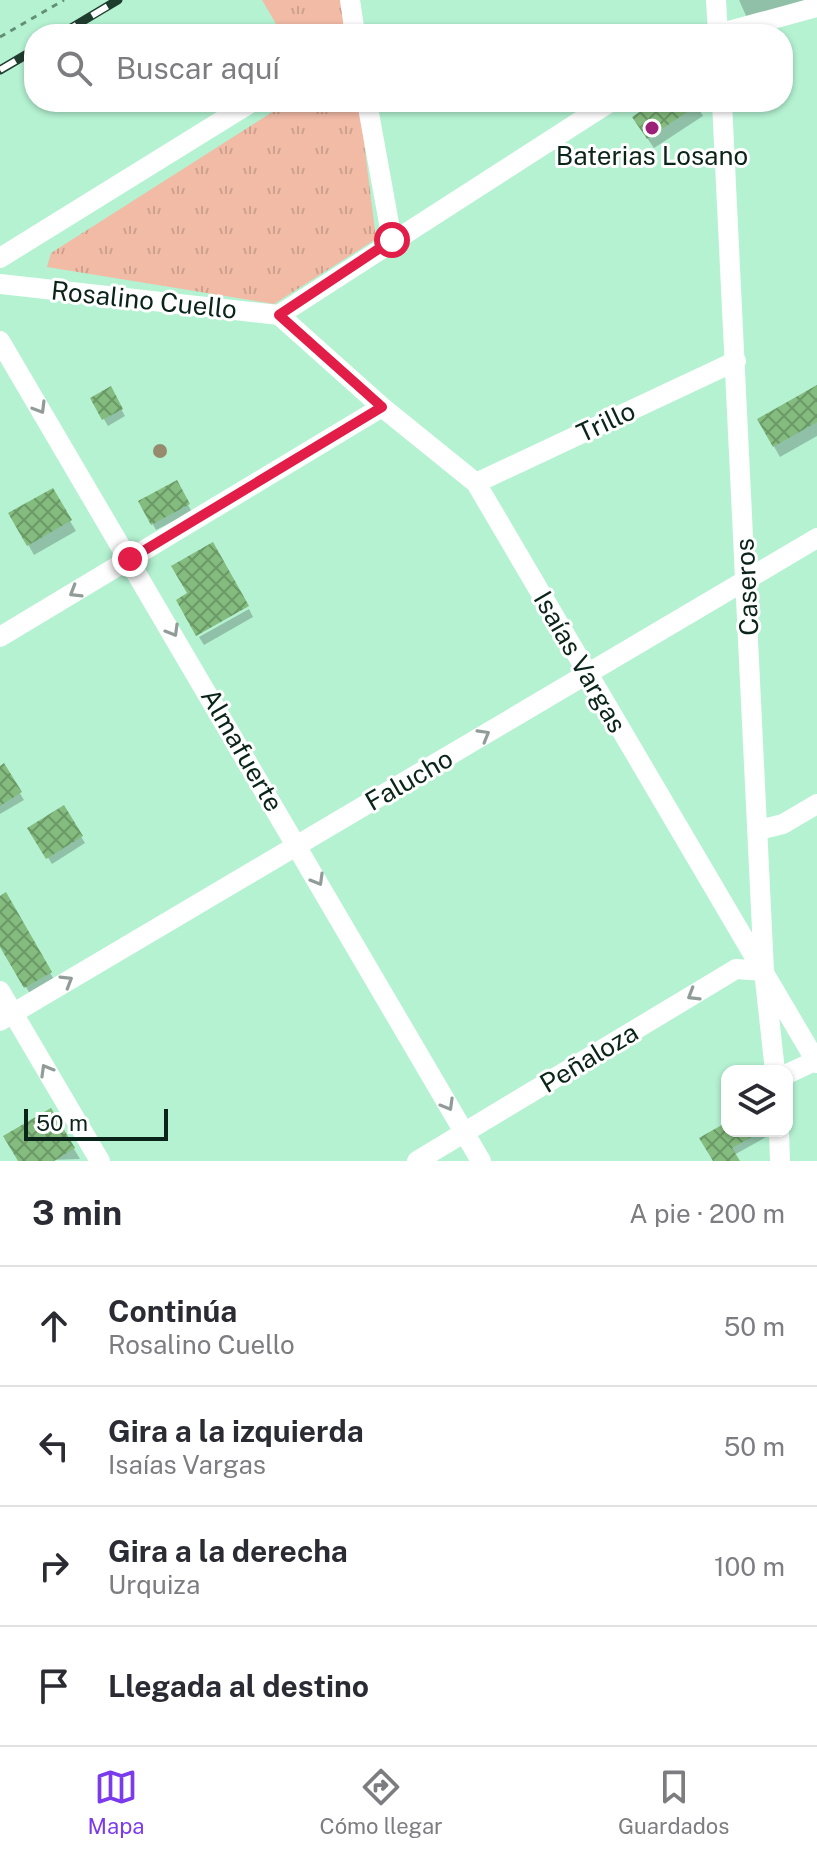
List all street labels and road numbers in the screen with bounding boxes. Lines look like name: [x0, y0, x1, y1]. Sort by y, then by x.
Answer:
street label: Rosalino Cuello: [50, 274, 239, 325]
street label: Trillo: [572, 395, 640, 448]
street label: Caseros: [728, 537, 765, 637]
street label: Isaías Vargas: [528, 586, 633, 738]
street label: Almafuerte: [195, 683, 290, 817]
street label: Falucho: [360, 742, 458, 817]
street label: Peñaloza: [534, 1016, 643, 1099]

